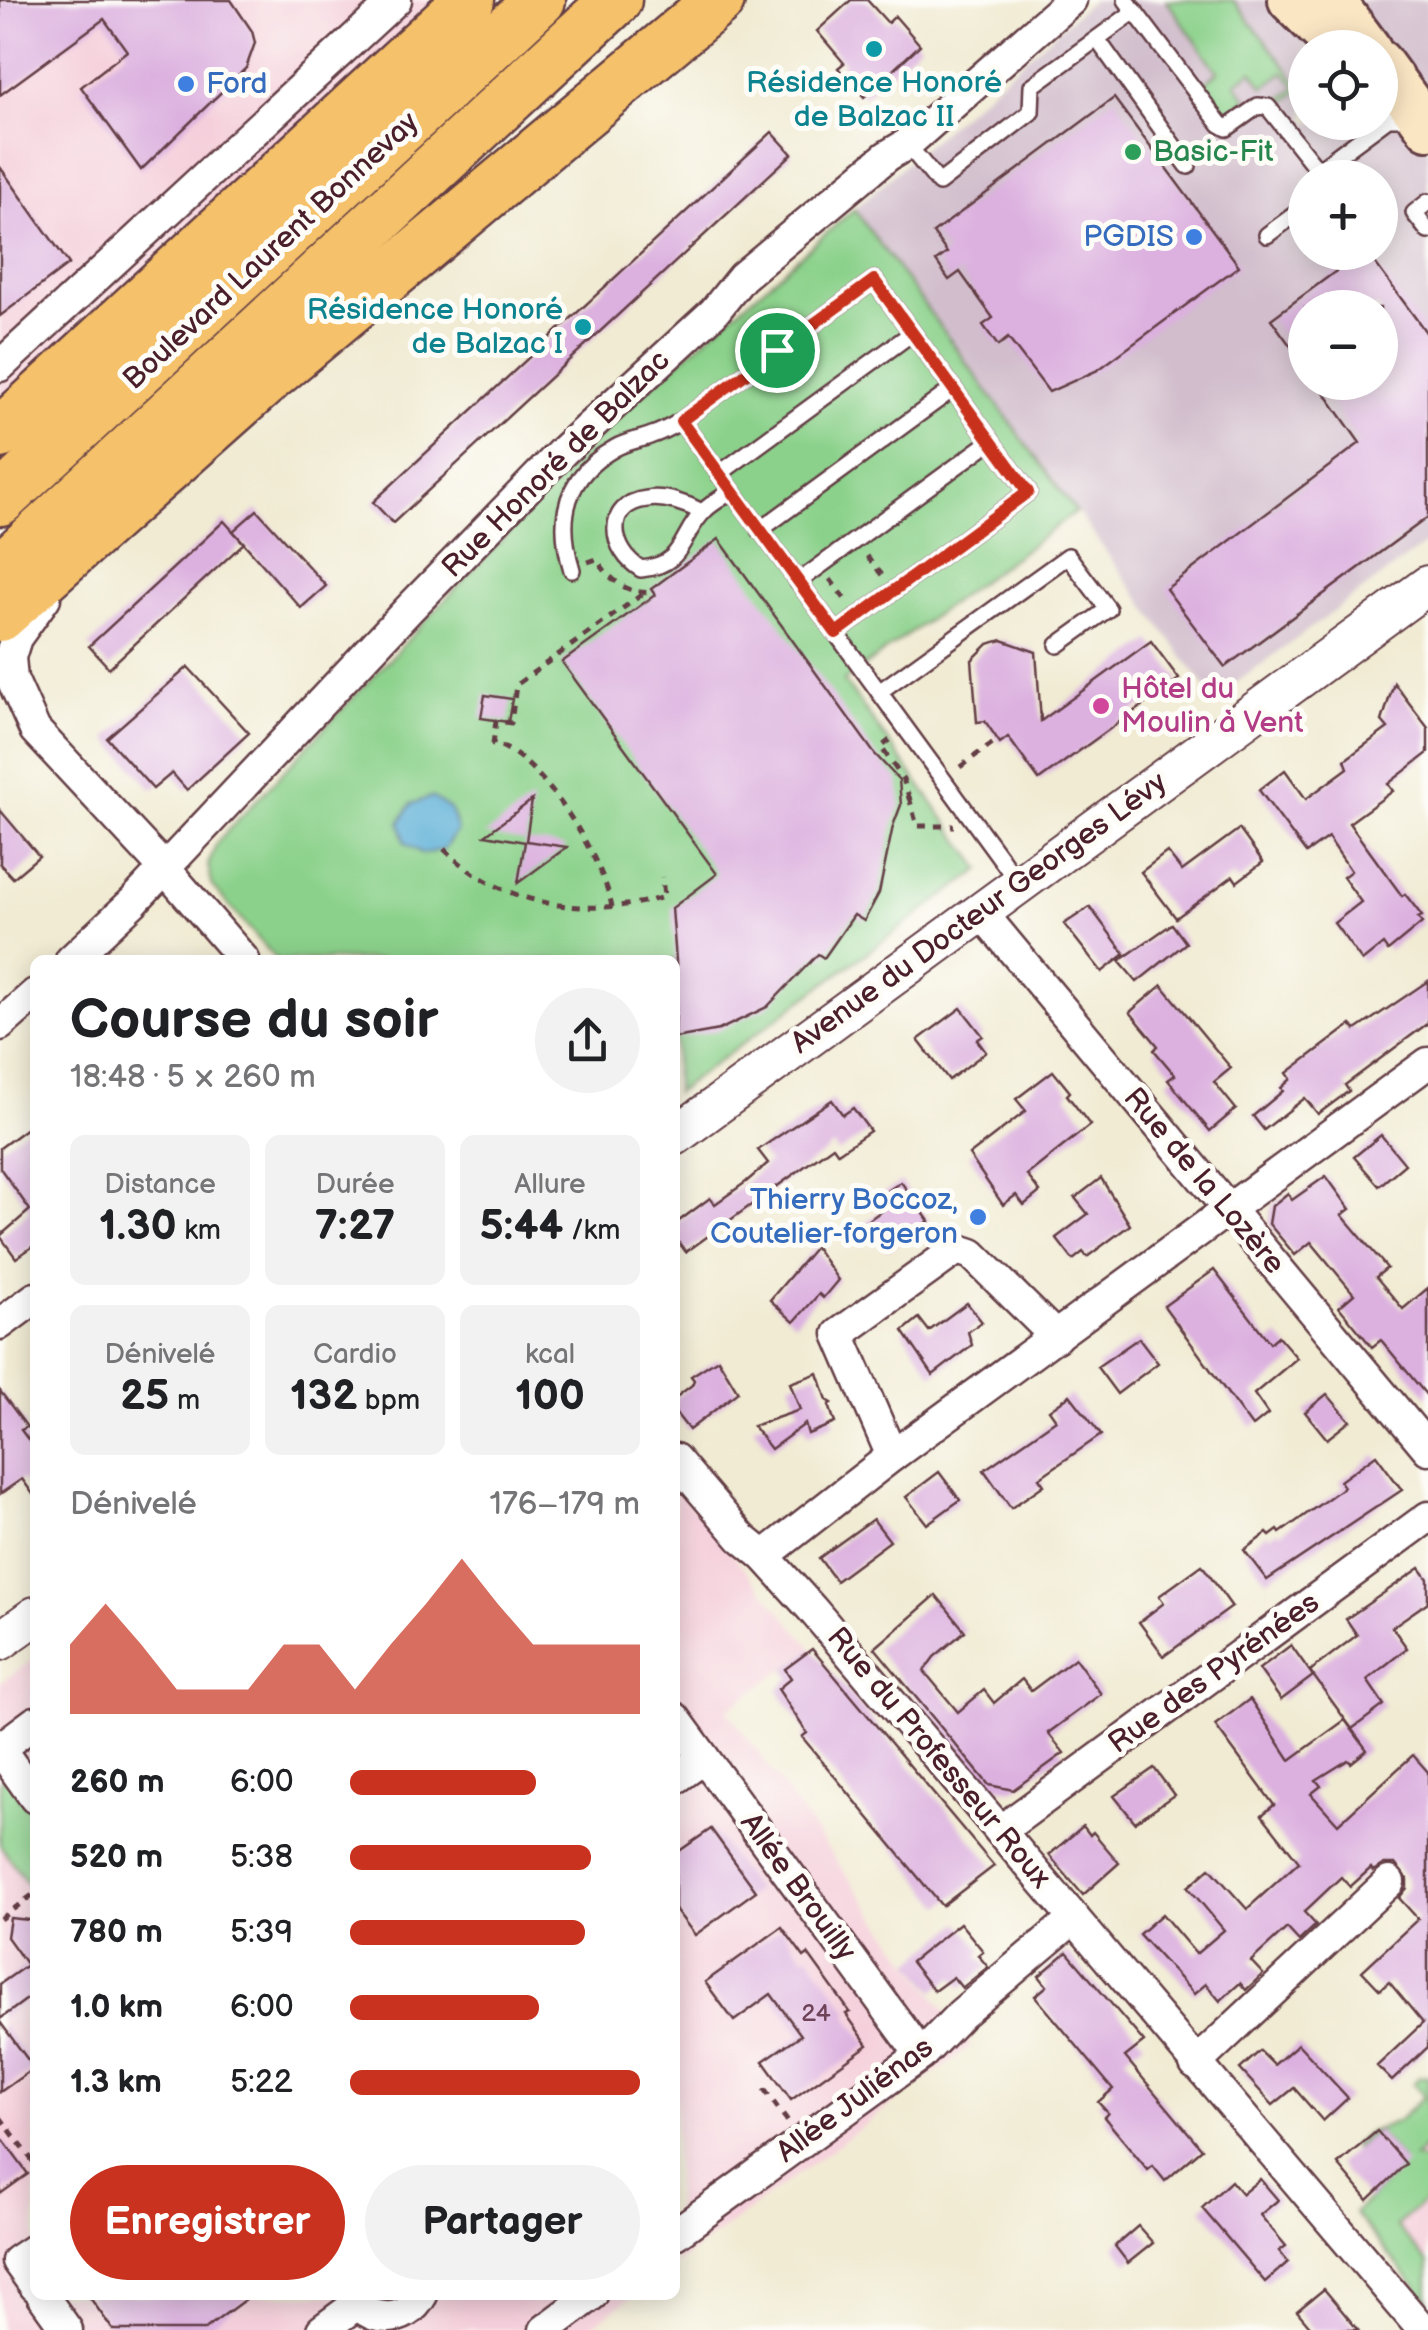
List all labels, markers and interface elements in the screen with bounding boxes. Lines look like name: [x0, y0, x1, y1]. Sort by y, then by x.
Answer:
map controls: [1288, 30, 1398, 400]
button: locate: [1288, 30, 1398, 140]
marker: Résidence Honoré de Balzac II: [863, 38, 885, 60]
place label: Résidence Honoré de Balzac II: [746, 65, 1002, 135]
place label: Ford: [206, 66, 267, 102]
marker: Ford: [175, 73, 197, 95]
street label: Boulevard Laurent Bonnevay: [116, 104, 426, 397]
place label: Basic-Fit: [1153, 134, 1273, 170]
marker: Basic-Fit: [1122, 141, 1144, 163]
button: +: [1288, 160, 1398, 270]
place label: PGDIS: [1083, 219, 1174, 255]
marker: PGDIS: [1183, 226, 1205, 248]
button: −: [1288, 290, 1398, 400]
place label: Résidence Honoré de Balzac I: [307, 292, 563, 362]
pin: [735, 308, 820, 393]
marker: Résidence Honoré de Balzac I: [572, 316, 594, 338]
icon: arrive: [750, 323, 805, 378]
street label: Rue Honoré de Balzac: [435, 343, 677, 585]
place label: Hôtel du Moulin à Vent: [1121, 671, 1303, 741]
marker: Hôtel du Moulin à Vent: [1090, 695, 1112, 717]
street label: Avenue du Docteur Georges Lévy: [784, 764, 1174, 1061]
text: Course du soir: [70, 987, 438, 1054]
button: share: [535, 988, 640, 1093]
text: 18:48 · 5 × 260 m: [70, 1058, 316, 1097]
street label: Rue de la Lozère: [1116, 1081, 1292, 1281]
text: Distance: [104, 1168, 216, 1201]
text: Durée: [315, 1168, 395, 1201]
text: Allure: [514, 1168, 586, 1201]
place label: Thierry Boccoz, Coutelier-forgeron: [710, 1182, 958, 1252]
text: 1.30: [99, 1201, 177, 1252]
text: 7:27: [315, 1201, 395, 1252]
text: 5:44: [480, 1201, 563, 1252]
marker: Thierry Boccoz, Coutelier-forgeron: [967, 1206, 989, 1228]
text: km: [177, 1214, 221, 1247]
text: /km: [563, 1214, 620, 1247]
text: Dénivelé: [105, 1338, 215, 1371]
text: Cardio: [313, 1338, 397, 1371]
text: kcal: [525, 1338, 575, 1371]
text: 25: [120, 1371, 169, 1422]
text: 132: [290, 1371, 357, 1422]
text: 100: [515, 1371, 585, 1422]
text: m: [169, 1384, 200, 1417]
text: bpm: [357, 1384, 420, 1417]
text: Dénivelé: [70, 1485, 197, 1524]
text: 176–179 m: [490, 1485, 640, 1524]
street label: Rue des Pyrénées: [1102, 1584, 1326, 1761]
street label: Rue du Professeur Roux: [819, 1620, 1059, 1896]
text: 260 m: [70, 1763, 164, 1802]
text: 6:00: [230, 1763, 294, 1802]
street label: Allée Brouilly: [732, 1806, 864, 1968]
text: 520 m: [70, 1838, 163, 1877]
text: 5:38: [230, 1838, 293, 1877]
text: 780 m: [70, 1913, 163, 1952]
text: 5:39: [230, 1913, 293, 1952]
text: 1.0 km: [70, 1988, 163, 2027]
text: 6:00: [230, 1988, 294, 2027]
house number: 24: [801, 1998, 831, 2029]
street label: Allée Juliénas: [770, 2029, 940, 2171]
text: 1.3 km: [70, 2063, 162, 2102]
text: 5:22: [230, 2063, 293, 2102]
button: Enregistrer: [70, 2165, 345, 2280]
button: Partager: [365, 2165, 640, 2280]

